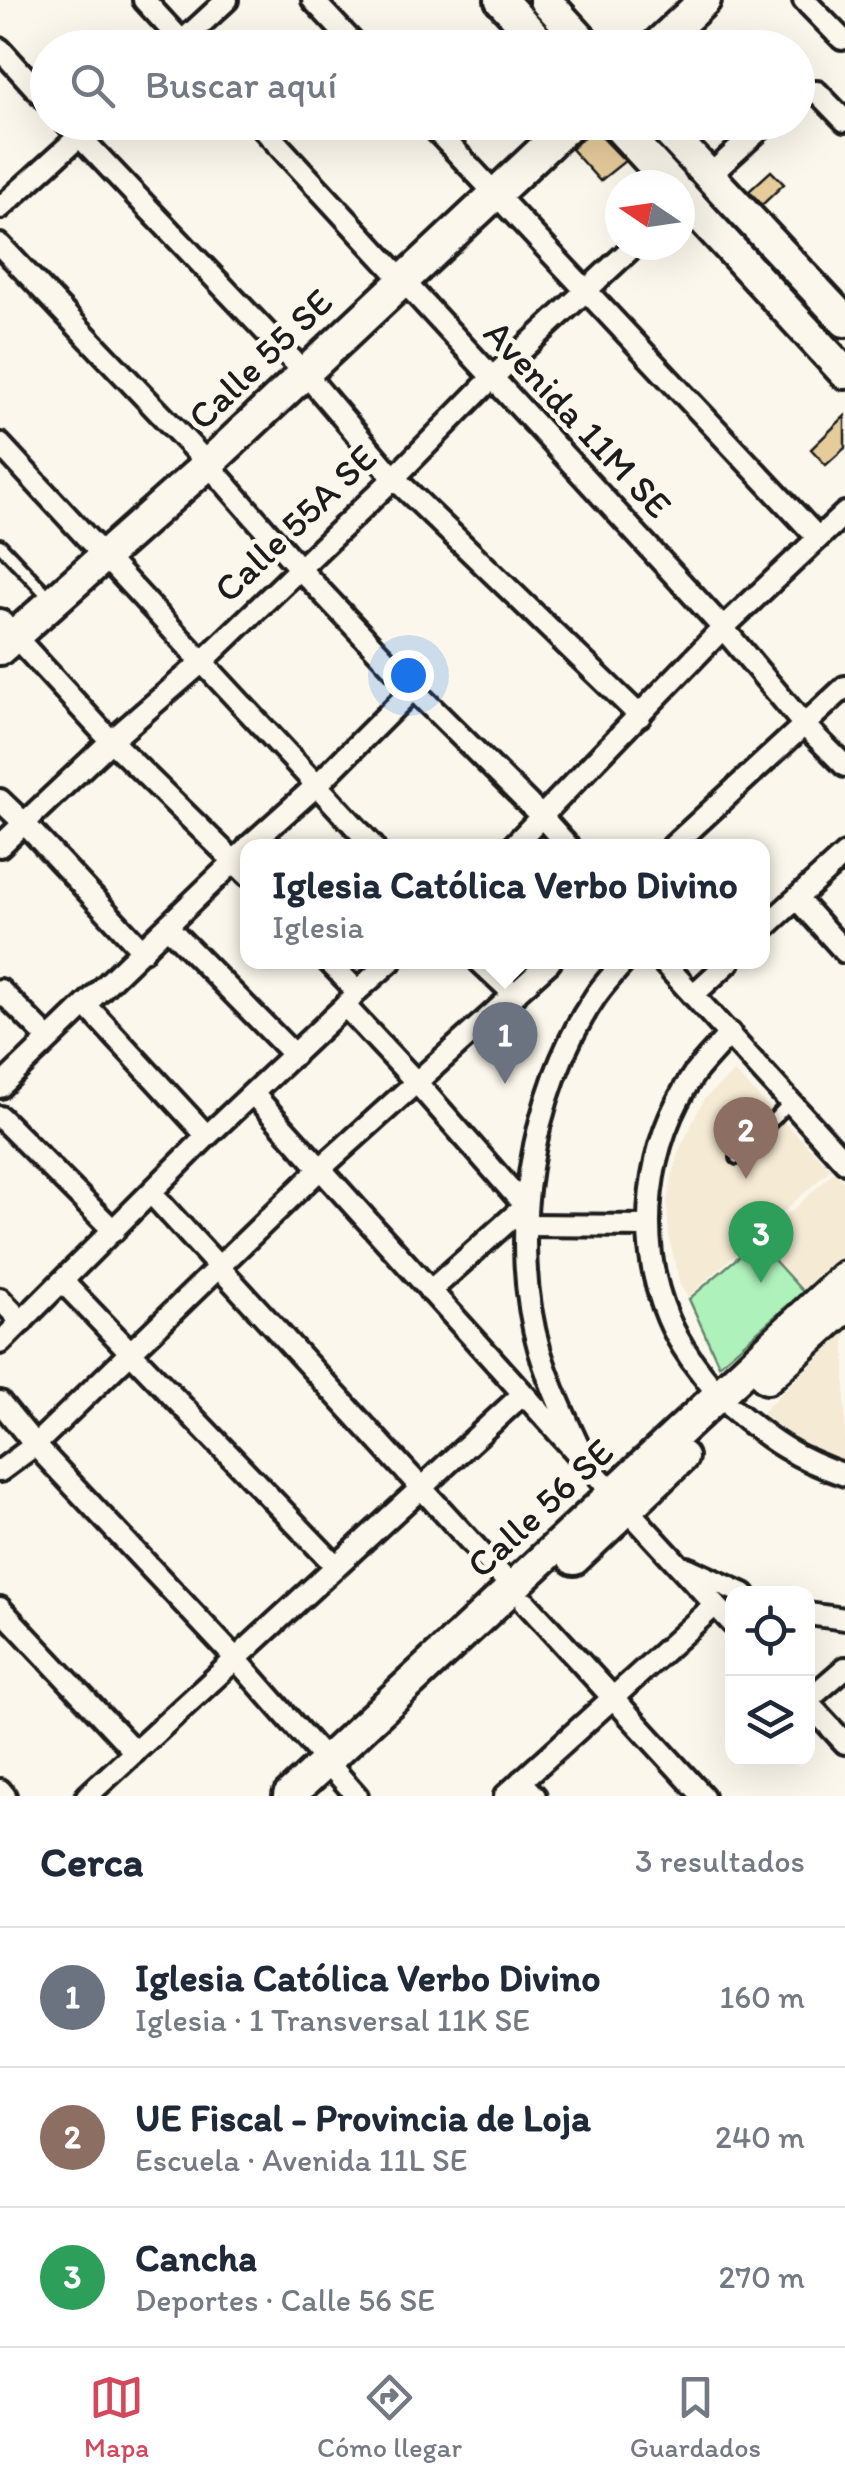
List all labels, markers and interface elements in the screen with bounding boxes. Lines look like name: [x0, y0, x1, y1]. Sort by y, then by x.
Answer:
search box: [30, 30, 815, 140]
icon: search: [65, 58, 120, 113]
text: Buscar aquí: [145, 62, 337, 108]
north arrow: [605, 170, 695, 260]
street label: Calle 55 SE: [178, 279, 342, 439]
street label: Avenida 11M SE: [474, 310, 682, 528]
street label: Calle 55A SE: [204, 434, 386, 612]
your location: [383, 650, 434, 701]
popup: [240, 839, 770, 969]
text: Iglesia Católica Verbo Divino: [272, 862, 738, 908]
text: Iglesia: [272, 908, 364, 946]
pin: 1: [472, 1002, 538, 1084]
pin: 2: [714, 1096, 778, 1179]
pin: 3: [728, 1200, 794, 1283]
street label: Calle 56 SE: [457, 1429, 623, 1587]
map controls: [725, 1586, 815, 1766]
button: locate: [725, 1586, 815, 1676]
button: layers: [725, 1676, 815, 1766]
text: Cerca: [40, 1836, 144, 1887]
text: 3 resultados: [635, 1842, 805, 1880]
text: Iglesia Católica Verbo Divino: [135, 1955, 600, 2001]
text: 1: [65, 1978, 80, 2016]
text: 160 m: [719, 1978, 805, 2016]
text: Iglesia · 1 Transversal 11K SE: [135, 2001, 530, 2039]
text: UE Fiscal - Provincia de Loja: [135, 2095, 591, 2141]
text: 2: [64, 2118, 81, 2156]
text: 240 m: [715, 2118, 805, 2156]
text: Escuela · Avenida 11L SE: [135, 2141, 467, 2179]
text: Cancha: [135, 2235, 257, 2281]
text: 3: [64, 2258, 81, 2296]
text: 270 m: [718, 2258, 805, 2296]
text: Deportes · Calle 56 SE: [135, 2281, 435, 2319]
tab: Mapa: [84, 2370, 149, 2464]
tab: Cómo llegar: [317, 2370, 462, 2464]
tab: Guardados: [630, 2370, 761, 2464]

